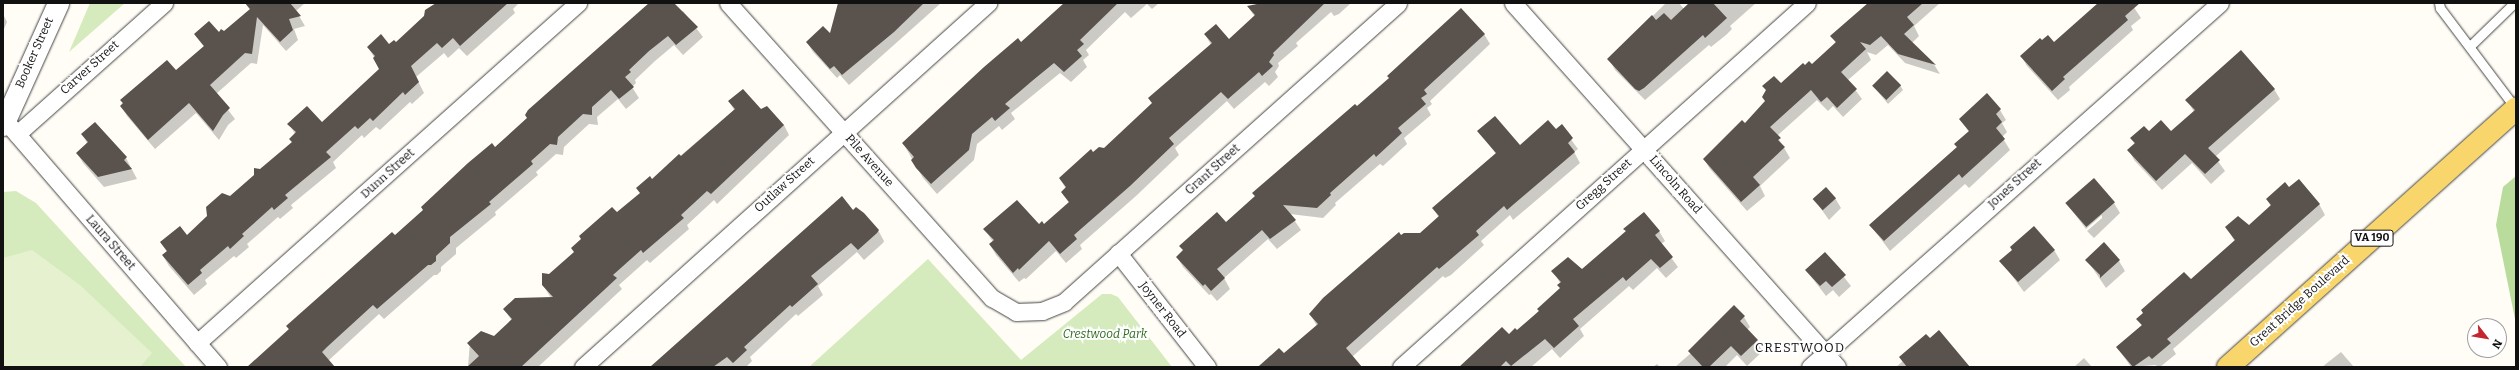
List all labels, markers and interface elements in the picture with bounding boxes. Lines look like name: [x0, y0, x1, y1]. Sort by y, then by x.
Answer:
street label: Booker Street: [13, 15, 57, 91]
street label: Carver Street: [58, 38, 122, 98]
street label: Pile Avenue: [842, 132, 896, 190]
street label: Grant Street: [1183, 142, 1243, 198]
street label: Dunn Street: [358, 146, 418, 202]
street label: Lincoln Road: [1646, 153, 1704, 217]
street label: Outlaw Street: [752, 154, 818, 216]
street label: Gregg Street: [1573, 156, 1635, 214]
street label: Jones Street: [1985, 156, 2045, 212]
street label: Laura Street: [82, 213, 138, 273]
road number: VA 190: [2350, 229, 2394, 247]
street label: Great Bridge Boulevard: [2247, 253, 2353, 351]
street label: Joyner Road: [1136, 279, 1188, 341]
north arrow: [2467, 318, 2507, 358]
park label: Crestwood Park: [1063, 328, 1147, 342]
text: N: [2489, 337, 2505, 351]
district label: CRESTWOOD: [1755, 340, 1845, 356]

